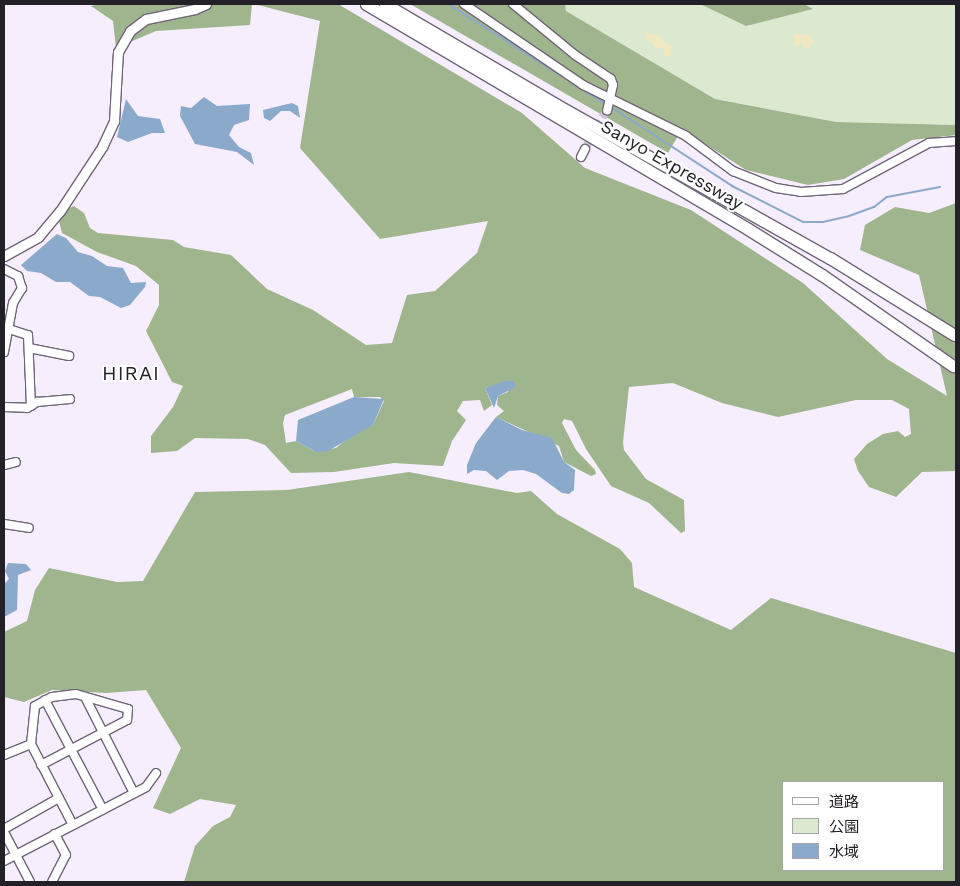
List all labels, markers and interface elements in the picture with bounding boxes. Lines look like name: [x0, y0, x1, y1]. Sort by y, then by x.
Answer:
street label: Sanyo Expressway: [597, 115, 747, 215]
district label: HIRAI: [101, 361, 161, 385]
legend: [782, 781, 945, 871]
text: 道路: [829, 793, 859, 811]
text: 公園: [829, 818, 859, 836]
text: 水域: [829, 843, 859, 861]

